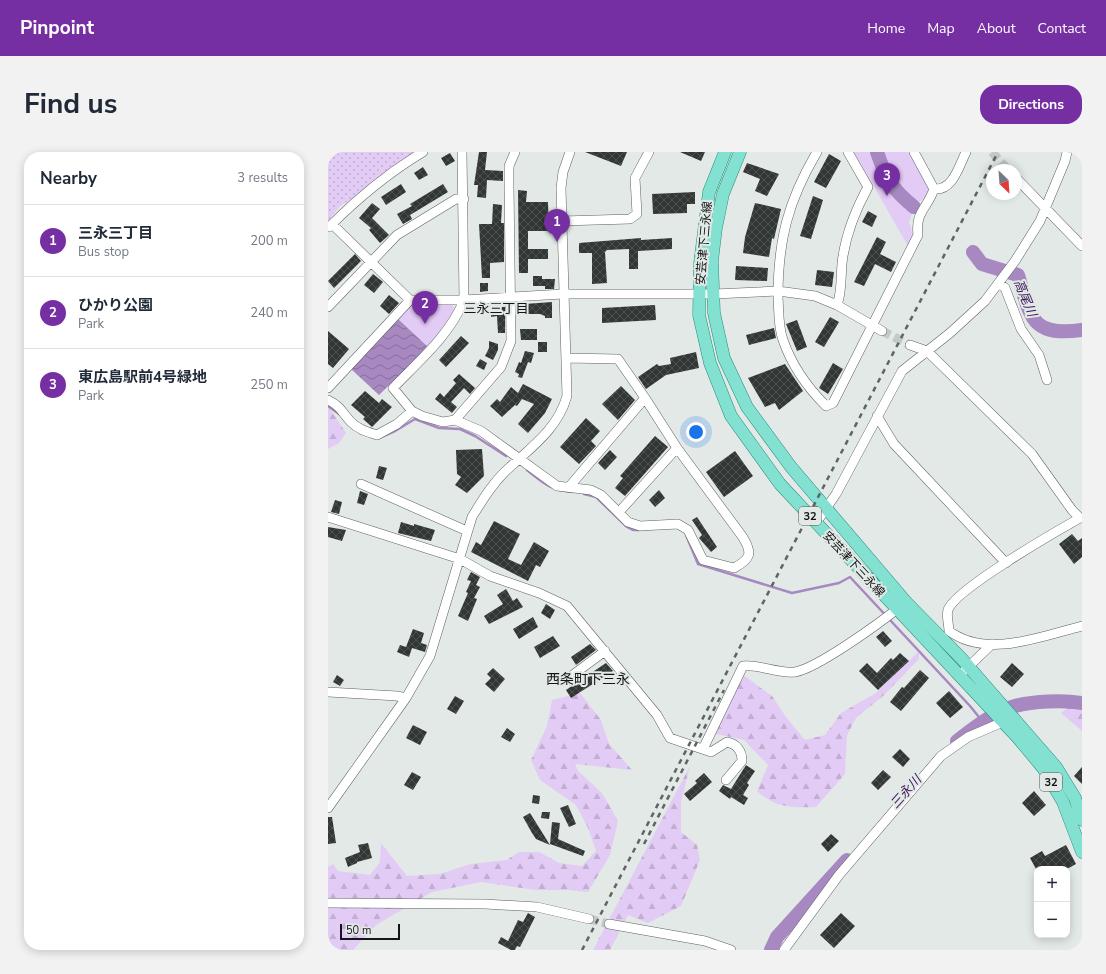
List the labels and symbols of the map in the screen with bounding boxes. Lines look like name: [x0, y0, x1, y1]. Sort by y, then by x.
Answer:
pin: 3: [874, 163, 900, 196]
north arrow: [986, 164, 1022, 200]
street label: 安芸津下三永線: [692, 200, 716, 286]
pin: 1: [544, 209, 570, 242]
water label: 高尾川: [1009, 277, 1041, 321]
pin: 2: [412, 291, 438, 324]
district label: 三永三丁目: [463, 300, 529, 318]
your location: [686, 422, 706, 442]
road number: 32: [799, 507, 821, 525]
street label: 安芸津下三永線: [819, 528, 889, 600]
district label: 西条町下三永: [546, 670, 630, 689]
water label: 三永川: [886, 770, 927, 813]
road number: 32: [1040, 773, 1062, 791]
scale bar: [340, 922, 400, 941]

